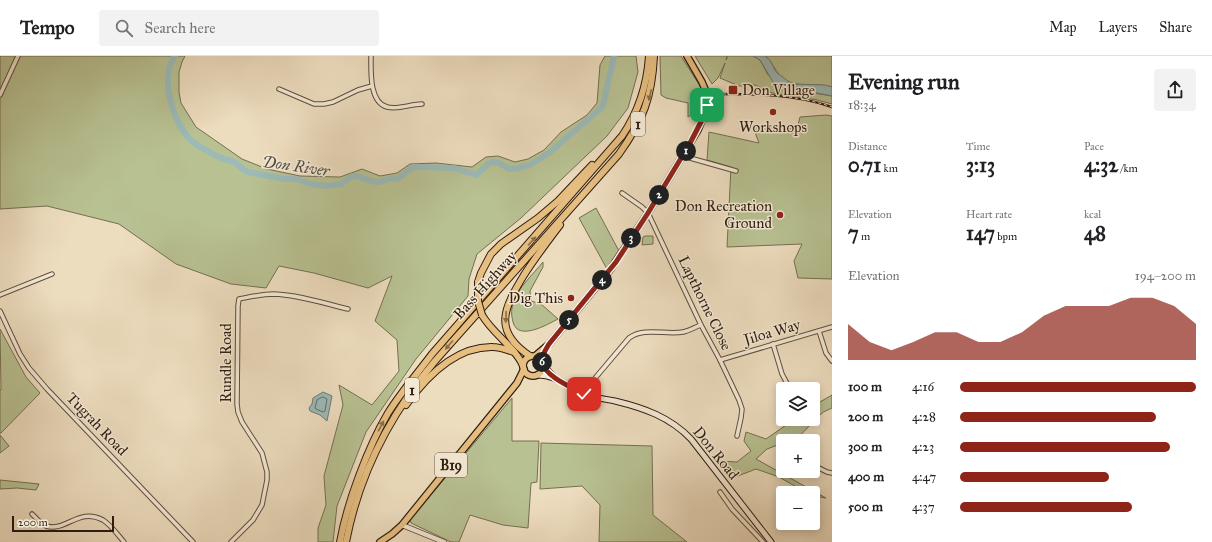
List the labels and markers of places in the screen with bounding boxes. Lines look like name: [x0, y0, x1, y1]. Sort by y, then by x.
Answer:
place label: Don Village: [742, 81, 815, 99]
marker: Don Village: [727, 84, 739, 96]
pin: [690, 88, 724, 122]
marker: Workshops: [768, 107, 778, 117]
place label: Workshops: [739, 118, 807, 136]
pin: 1: [676, 141, 696, 161]
pin: 2: [649, 185, 669, 205]
place label: Don Recreation Ground: [675, 197, 772, 232]
marker: Don Recreation Ground: [775, 210, 785, 220]
pin: 3: [621, 228, 641, 248]
pin: 4: [592, 270, 612, 290]
place label: Dig This: [509, 289, 563, 307]
marker: Dig This: [566, 293, 576, 303]
pin: 5: [559, 310, 579, 330]
pin: 6: [532, 352, 552, 372]
pin: [567, 377, 601, 411]

